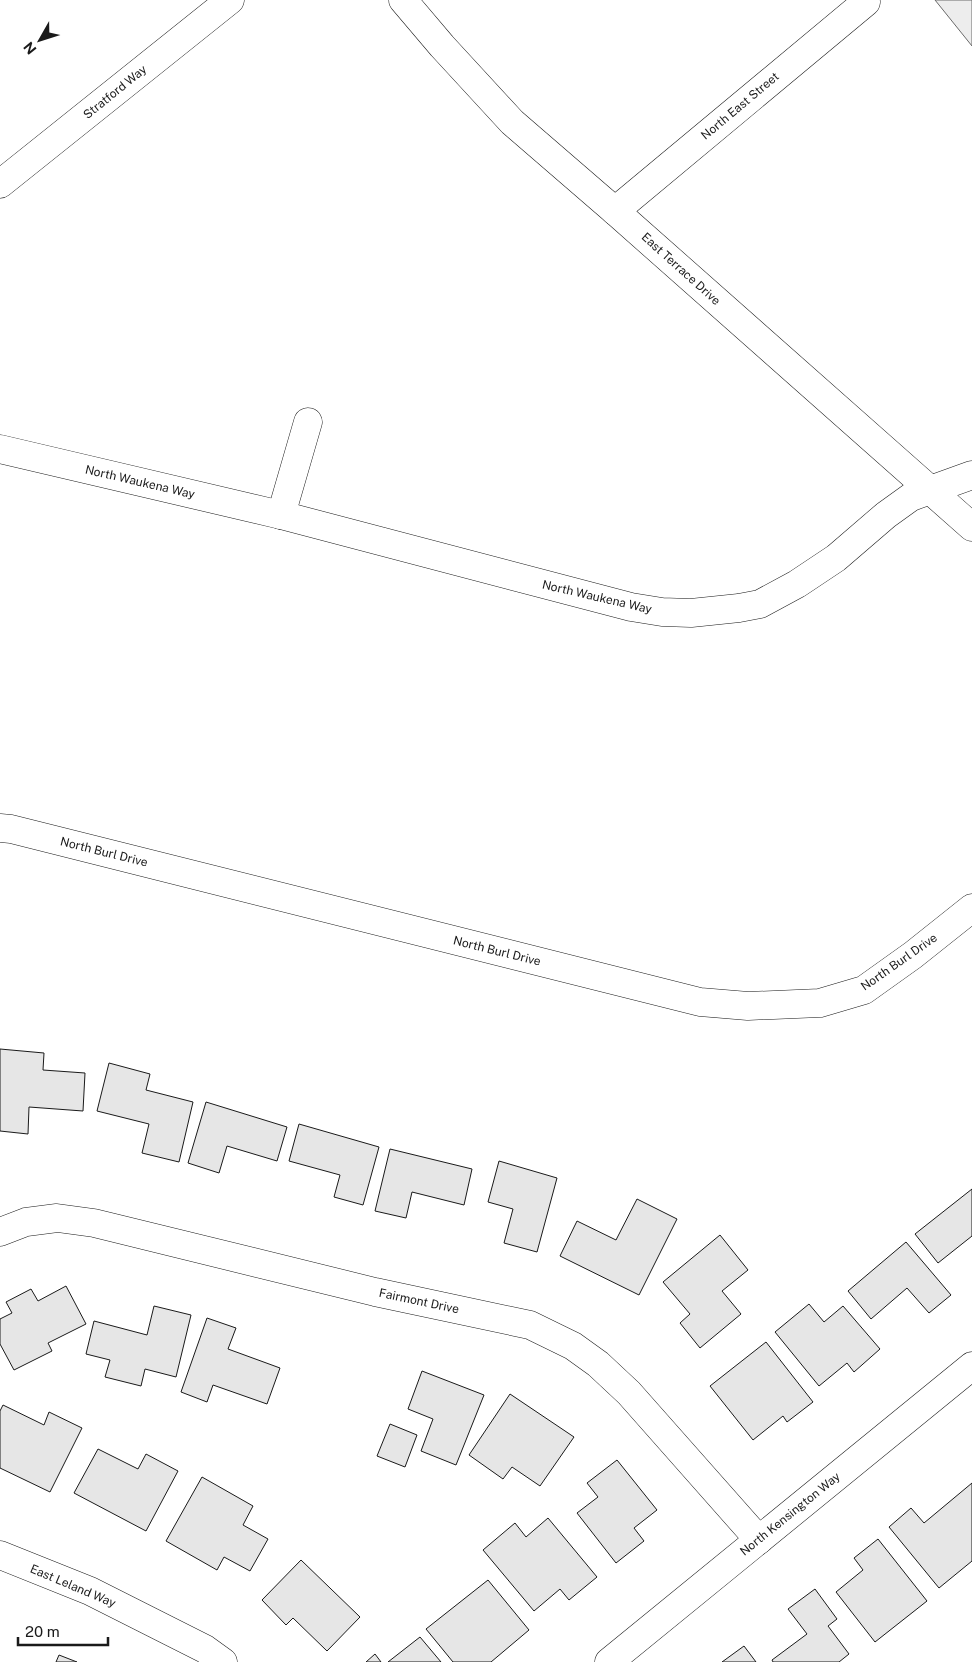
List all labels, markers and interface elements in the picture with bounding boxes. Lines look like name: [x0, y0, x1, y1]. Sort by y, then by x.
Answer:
north arrow: [15, 15, 65, 65]
text: N: [20, 39, 40, 57]
street label: Stratford Way: [81, 62, 150, 122]
street label: North East Street: [698, 69, 782, 143]
street label: East Terrace Drive: [639, 230, 723, 308]
street label: North Waukena Way: [84, 463, 197, 502]
street label: North Waukena Way: [541, 578, 654, 617]
street label: North Burl Drive: [59, 834, 149, 870]
street label: North Burl Drive: [858, 930, 940, 993]
street label: North Burl Drive: [452, 933, 542, 969]
street label: Fairmont Drive: [378, 1286, 461, 1316]
street label: North Kensington Way: [737, 1469, 843, 1559]
street label: East Leland Way: [28, 1562, 118, 1611]
scale bar: [18, 1614, 108, 1646]
text: 20 m: [25, 1623, 60, 1640]

